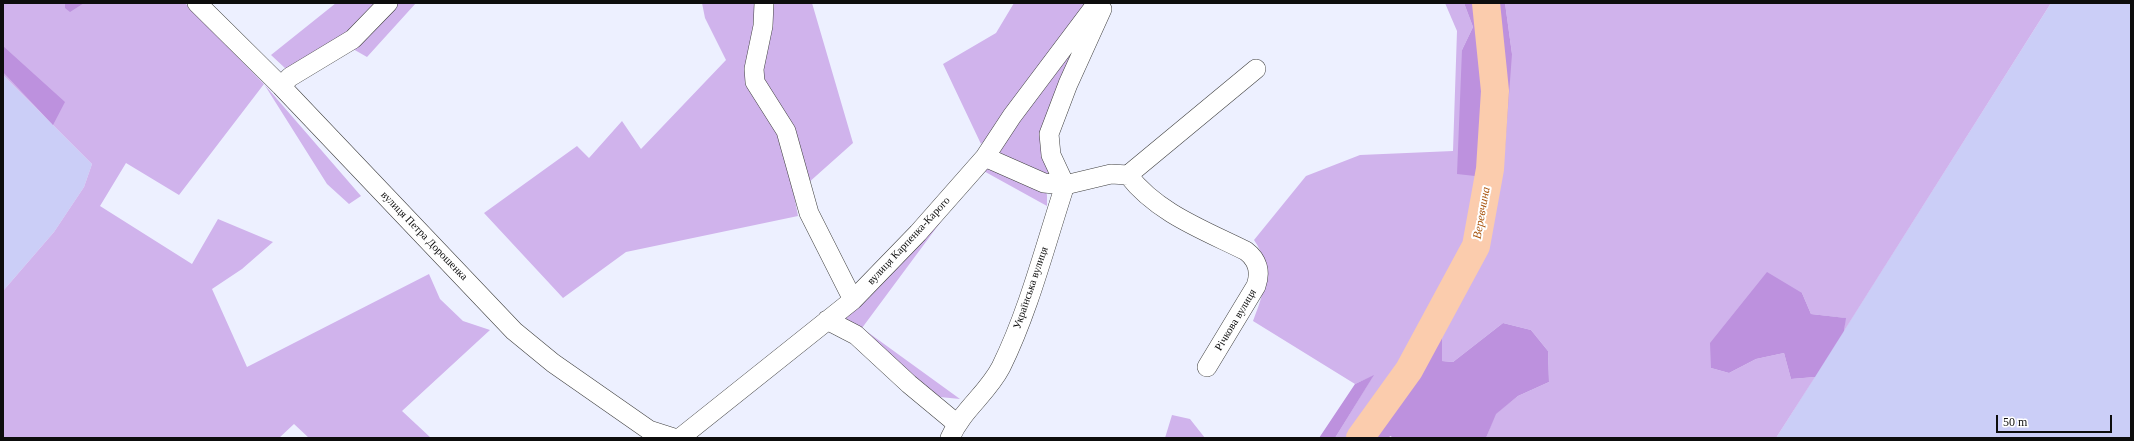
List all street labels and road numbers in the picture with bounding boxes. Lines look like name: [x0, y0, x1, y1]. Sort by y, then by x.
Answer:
street label: вулиця Петра Дорошенка: [378, 189, 470, 283]
street label: вулиця Карпенка-Карого: [865, 194, 953, 288]
street label: Українська вулиця: [1011, 245, 1051, 331]
street label: Річкова вулиця: [1212, 287, 1260, 353]

